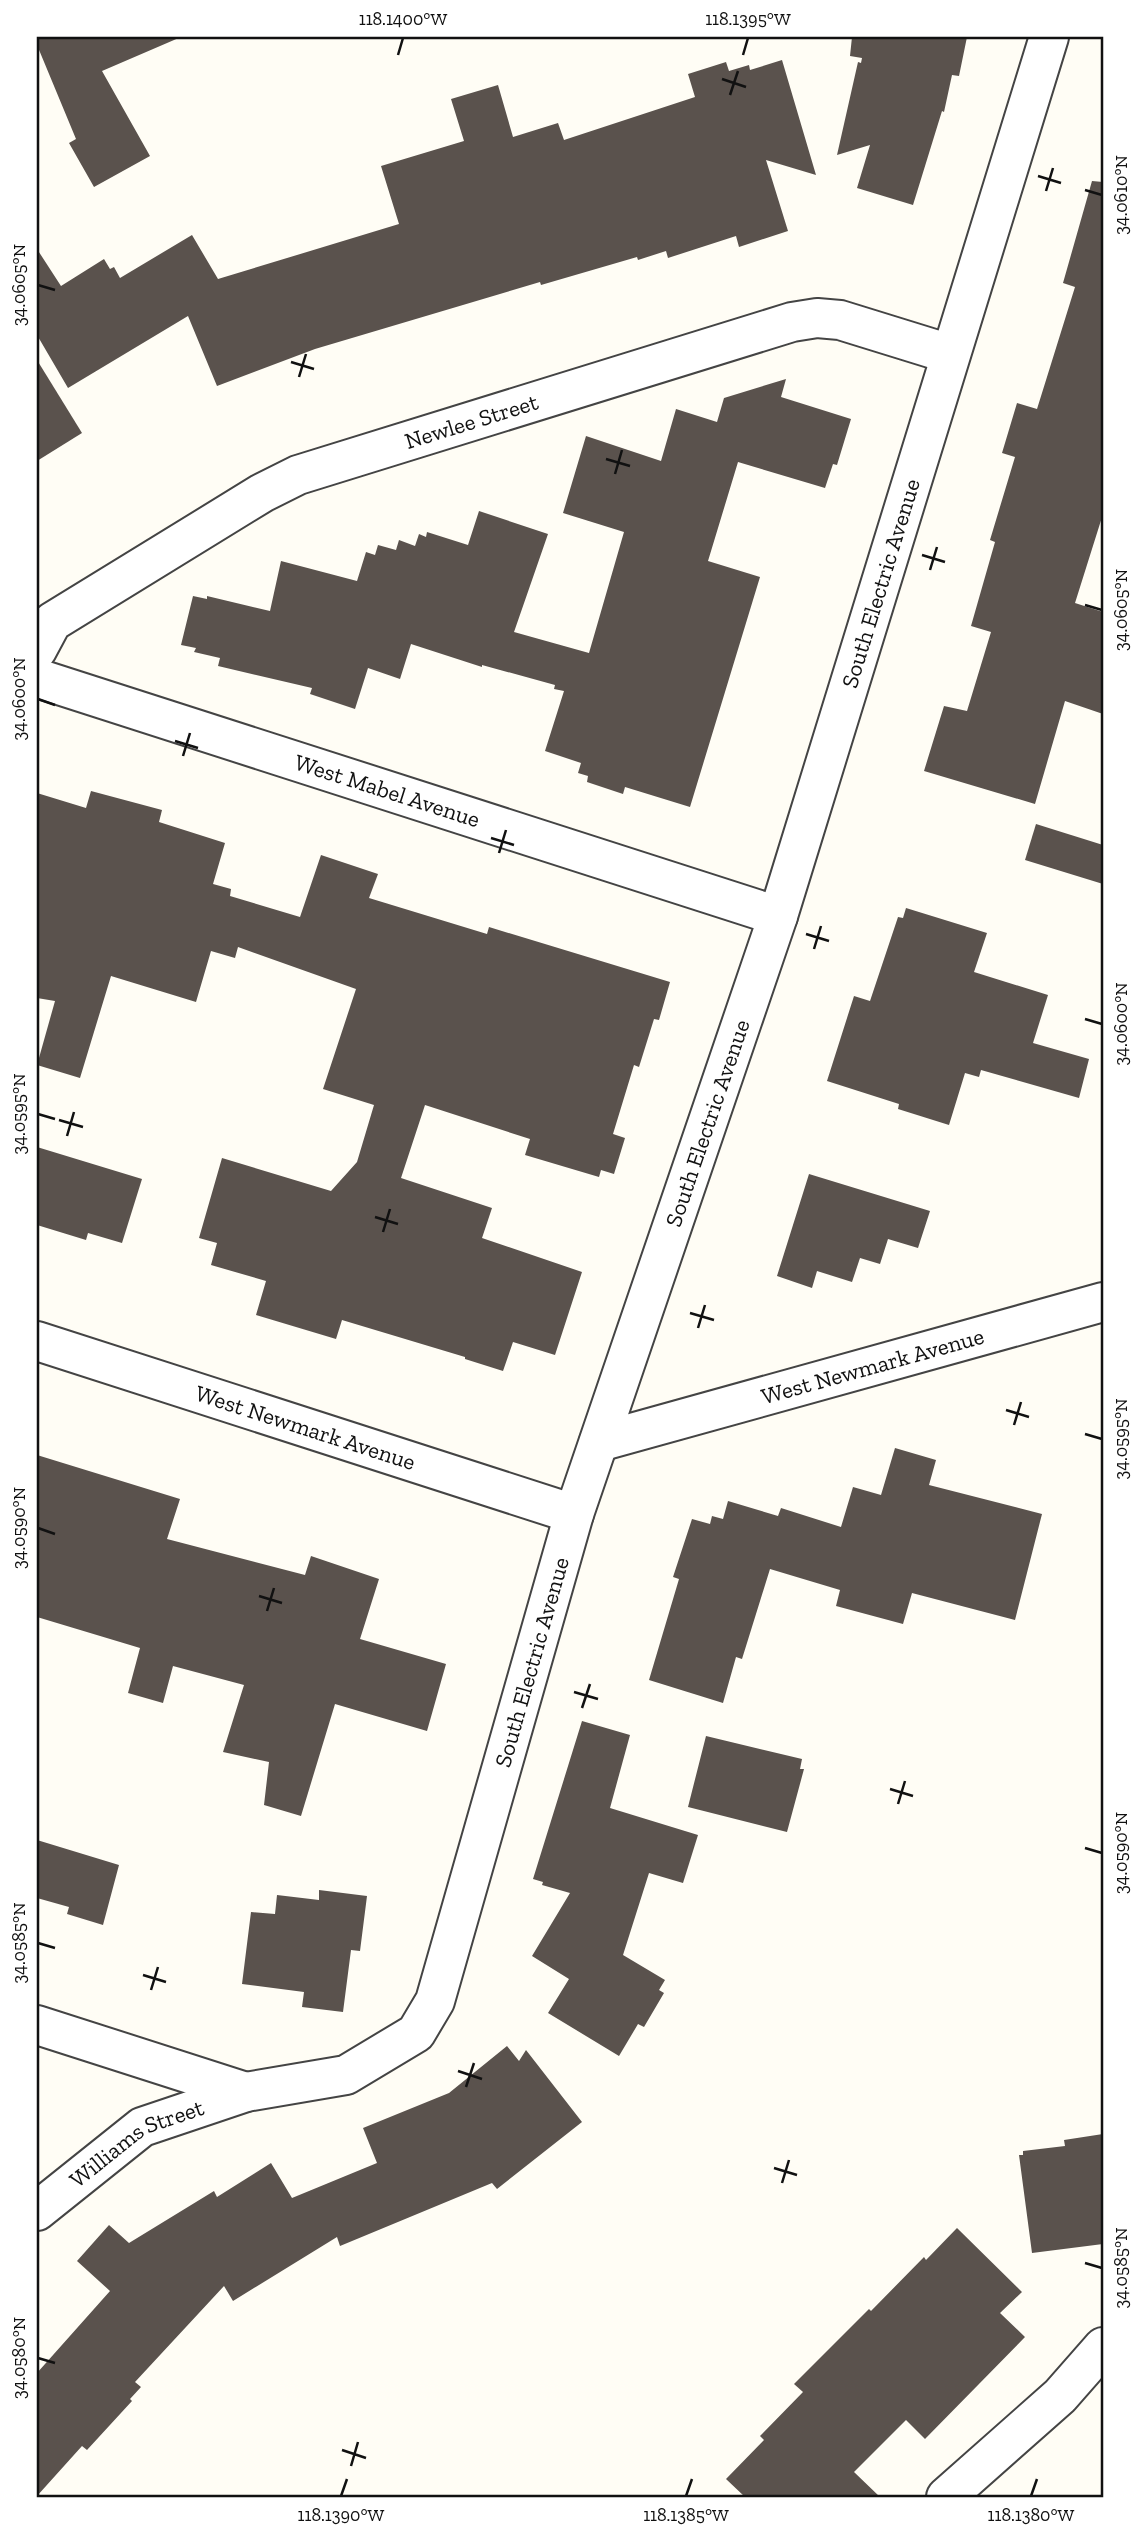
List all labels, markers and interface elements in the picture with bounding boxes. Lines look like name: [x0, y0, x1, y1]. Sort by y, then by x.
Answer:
text: 118.1400°W: [359, 8, 447, 30]
text: 118.1395°W: [705, 8, 791, 30]
text: 34.0610°N: [1110, 155, 1132, 235]
text: 34.0605°N: [8, 244, 30, 326]
street label: Newlee Street: [401, 387, 542, 455]
street label: South Electric Avenue: [835, 475, 926, 691]
text: 34.0605°N: [1110, 569, 1132, 651]
text: 34.0600°N: [8, 657, 30, 741]
street label: West Mabel Avenue: [291, 748, 484, 833]
text: 34.0600°N: [1110, 982, 1132, 1066]
street label: South Electric Avenue: [659, 1016, 756, 1230]
text: 34.0595°N: [8, 1074, 30, 1154]
street label: West Newmark Avenue: [758, 1322, 987, 1410]
street label: West Newmark Avenue: [192, 1379, 419, 1476]
text: 34.0595°N: [1110, 1399, 1132, 1479]
text: 34.0590°N: [8, 1487, 30, 1569]
street label: South Electric Avenue: [488, 1554, 575, 1770]
text: 34.0590°N: [1110, 1812, 1132, 1894]
text: 34.0585°N: [8, 1903, 30, 1983]
street label: Williams Street: [64, 2093, 208, 2194]
text: 34.0585°N: [1110, 2228, 1132, 2308]
text: 34.0580°N: [8, 2317, 30, 2399]
text: 118.1390°W: [298, 2504, 385, 2526]
text: 118.1385°W: [643, 2504, 729, 2526]
text: 118.1380°W: [988, 2504, 1075, 2526]

